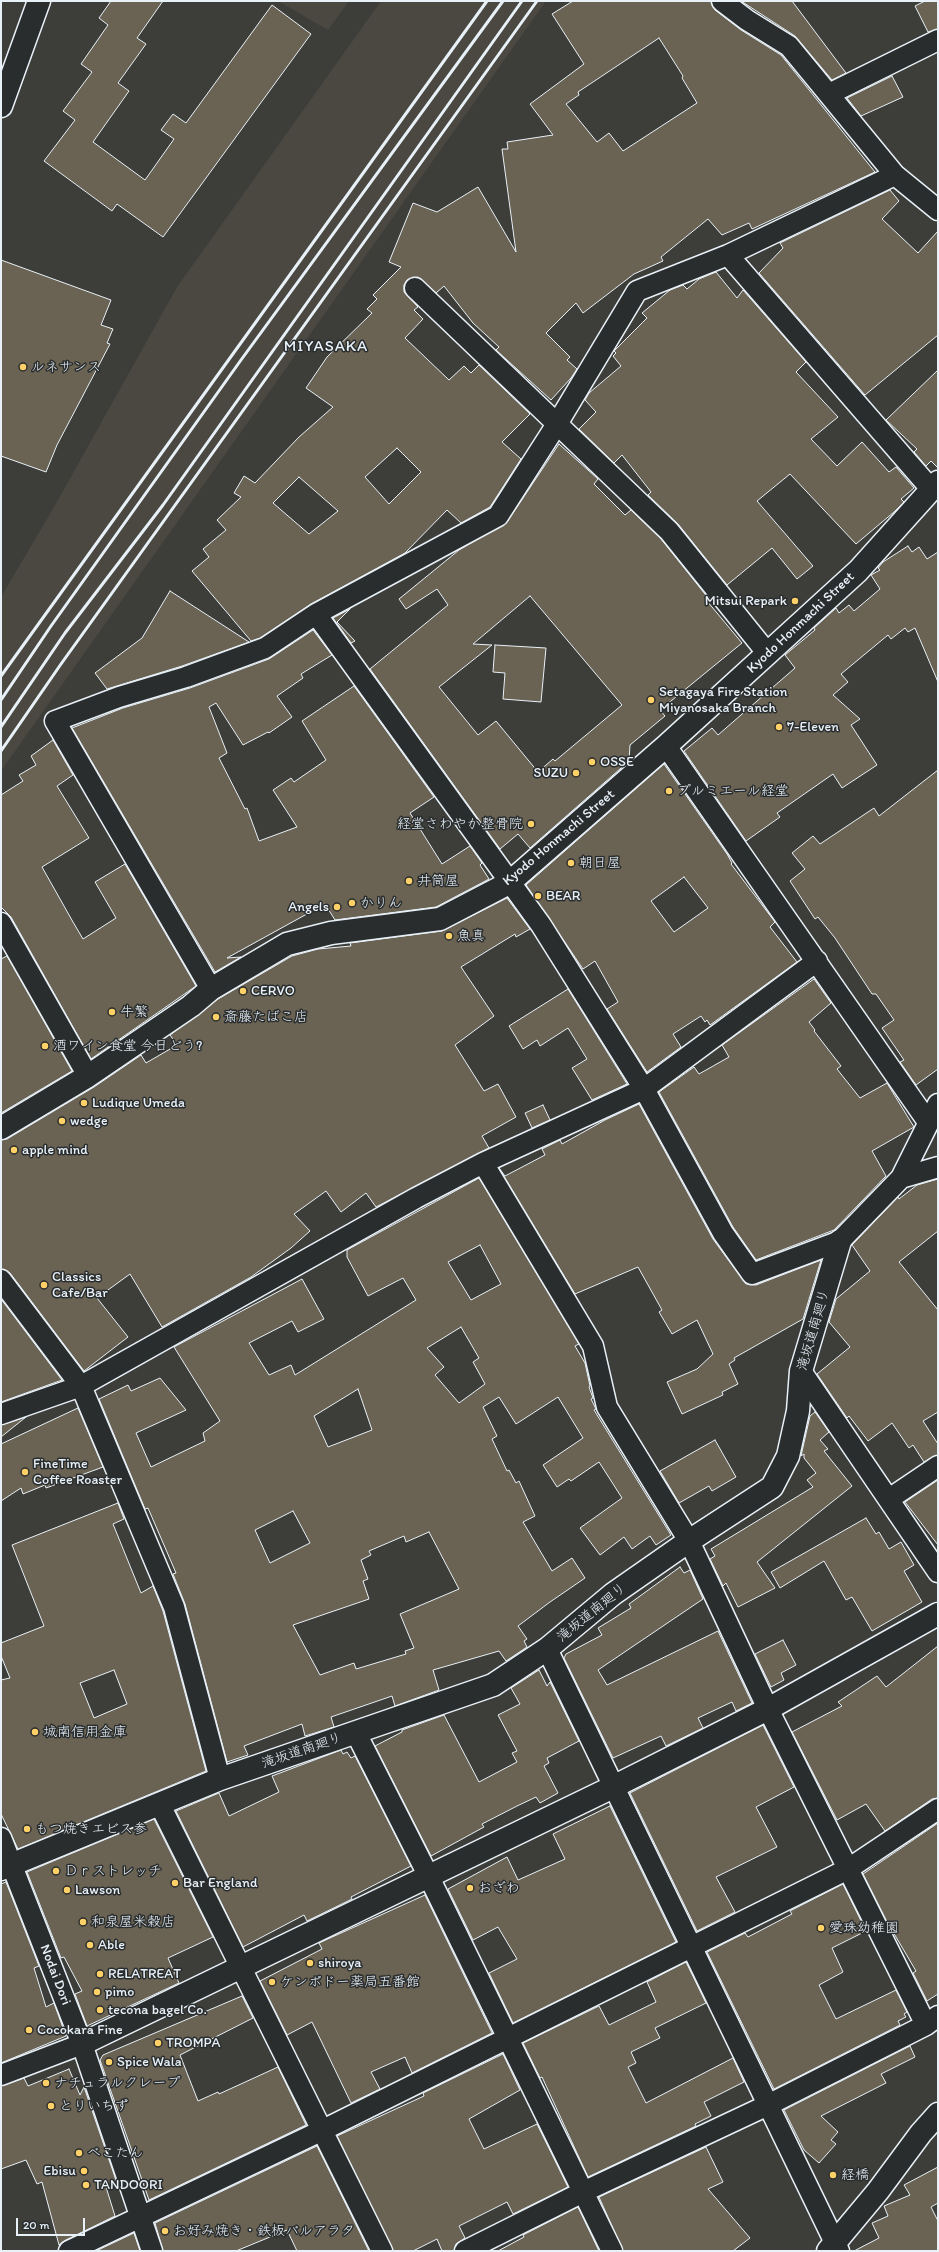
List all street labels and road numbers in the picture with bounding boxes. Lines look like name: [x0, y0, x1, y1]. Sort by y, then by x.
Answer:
street label: Kyodo Honmachi Street: [744, 569, 858, 677]
street label: Kyodo Honmachi Street: [500, 786, 618, 890]
street label: 滝坂道南廻り: [794, 1287, 834, 1373]
street label: 滝坂道南廻り: [554, 1580, 630, 1646]
street label: 滝坂道南廻り: [260, 1729, 344, 1773]
street label: Nodai Dori: [36, 1942, 74, 2008]

